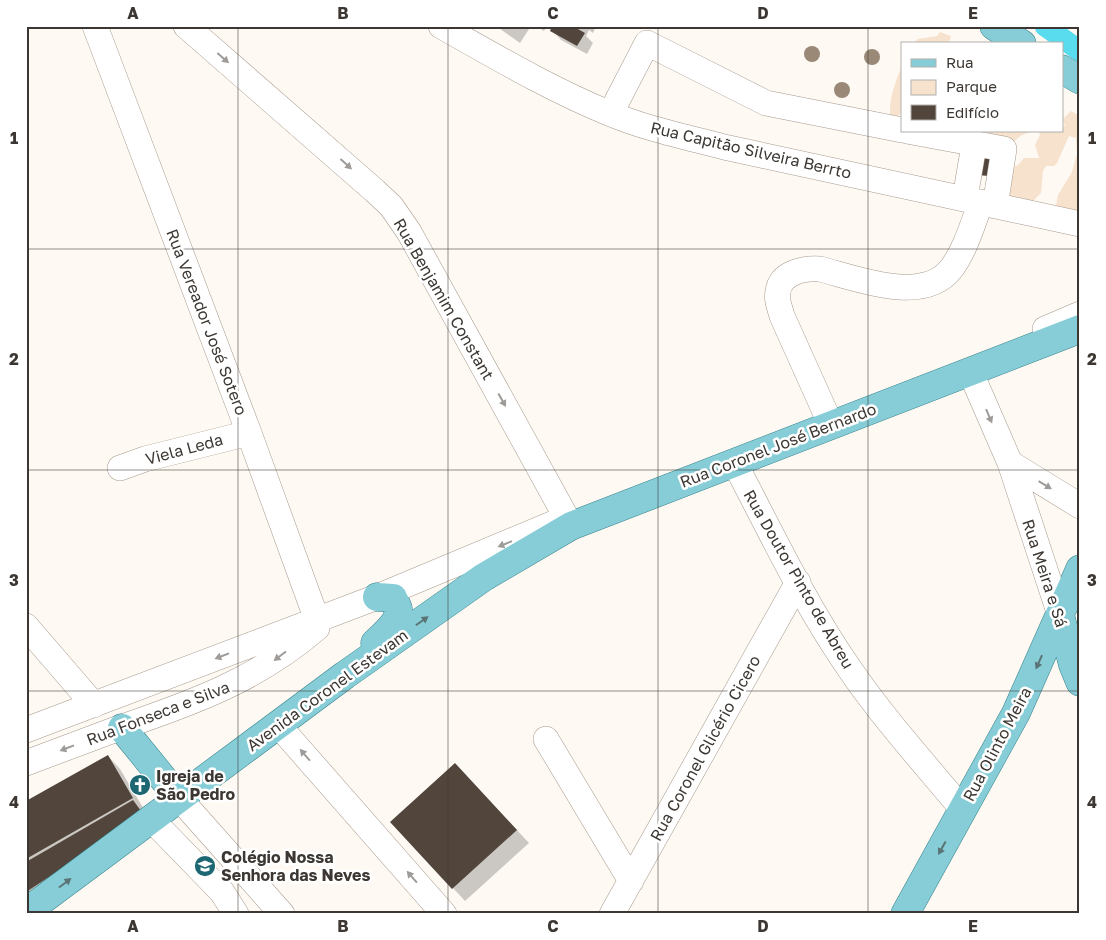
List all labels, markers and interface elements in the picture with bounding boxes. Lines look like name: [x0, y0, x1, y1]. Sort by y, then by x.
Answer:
text: A: [127, 3, 139, 23]
text: B: [337, 3, 349, 23]
text: C: [547, 3, 559, 23]
text: D: [757, 3, 769, 23]
text: E: [968, 3, 978, 23]
legend: [901, 42, 1064, 132]
one-way arrow: [217, 52, 229, 63]
text: Rua: [946, 53, 973, 71]
text: Parque: [946, 77, 997, 95]
text: Edifício: [946, 103, 999, 121]
street label: Rua Capitão Silveira Berrto: [648, 117, 854, 183]
text: 1: [10, 128, 18, 148]
text: 1: [1088, 128, 1096, 148]
one-way arrow: [339, 159, 352, 170]
street label: Rua Benjamim Constant: [389, 215, 499, 383]
street label: Rua Vereador José Sotero: [162, 226, 252, 418]
text: 2: [9, 349, 19, 369]
text: 2: [1087, 349, 1097, 369]
one-way arrow: [497, 394, 506, 407]
street label: Rua Coronel José Bernardo: [677, 398, 879, 492]
one-way arrow: [986, 408, 994, 423]
street label: Viela Leda: [143, 429, 225, 469]
one-way arrow: [1038, 480, 1051, 489]
street label: Rua Doutor Pìnto de Abreu: [739, 486, 859, 672]
street label: Rua Meira e Sá: [1018, 517, 1072, 629]
one-way arrow: [498, 540, 512, 548]
text: 3: [9, 570, 19, 590]
text: 3: [1087, 570, 1097, 590]
one-way arrow: [415, 616, 429, 626]
street label: Avenida Coronel Estevam: [242, 625, 412, 755]
one-way arrow: [273, 651, 287, 661]
one-way arrow: [214, 652, 229, 660]
street label: Rua Coronel Glicério Cicero: [646, 652, 764, 844]
one-way arrow: [1034, 655, 1042, 669]
street label: Rua Fonseca e Silva: [84, 676, 232, 750]
street label: Rua Olinto Meira: [958, 683, 1036, 805]
one-way arrow: [60, 744, 74, 752]
one-way arrow: [299, 749, 311, 761]
place label: Igreja de São Pedro: [156, 766, 235, 804]
church icon: Igreja de São Pedro: [128, 773, 152, 797]
text: 4: [9, 792, 19, 812]
text: 4: [1087, 792, 1097, 812]
one-way arrow: [937, 841, 946, 854]
place label: Colégio Nossa Senhora das Neves: [221, 847, 370, 885]
school or university icon: Colégio Nossa Senhora das Neves: [193, 854, 217, 878]
one-way arrow: [406, 871, 417, 884]
one-way arrow: [58, 878, 72, 888]
text: A: [127, 916, 139, 936]
text: B: [337, 916, 349, 936]
text: C: [547, 916, 559, 936]
text: D: [757, 916, 769, 936]
text: E: [968, 916, 978, 936]

